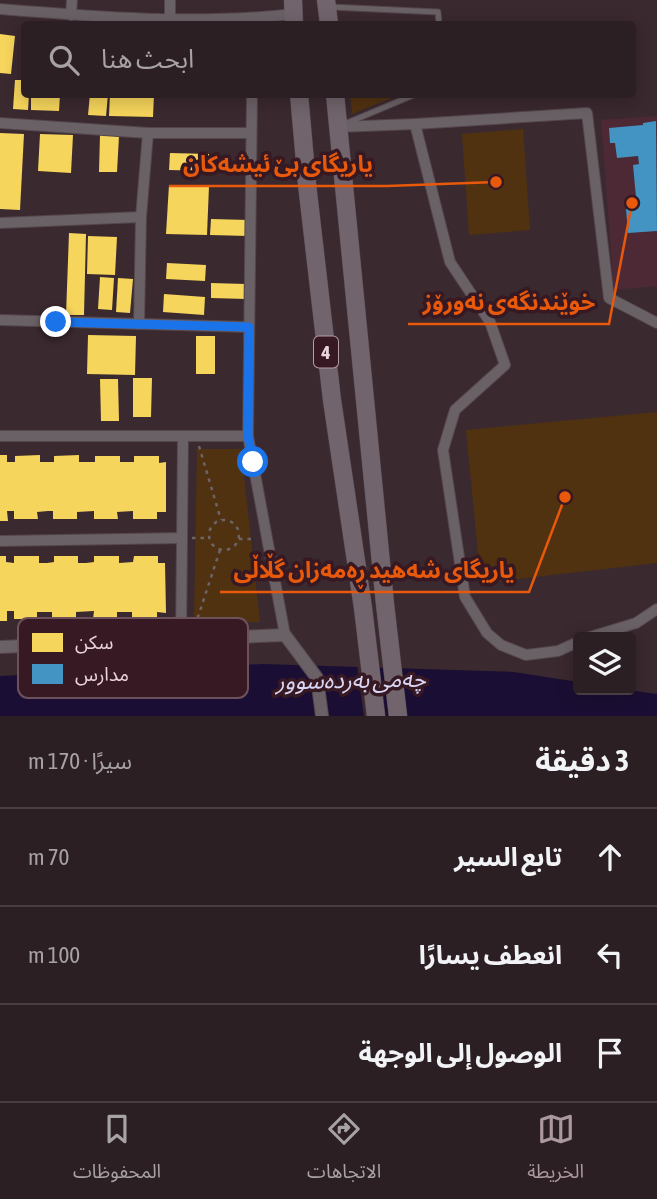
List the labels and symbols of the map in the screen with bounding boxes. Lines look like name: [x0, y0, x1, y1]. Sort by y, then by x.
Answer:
callout: یاریگای بێ ئیشەکان: [169, 142, 387, 186]
text: یاریگای بێ ئیشەکان: [183, 151, 373, 178]
callout: خوێندنگەی نەورۆز: [408, 280, 609, 324]
text: خوێندنگەی نەورۆز: [422, 289, 595, 316]
route end: [40, 306, 71, 337]
road number: 4: [314, 336, 338, 368]
route start: [237, 446, 268, 477]
callout: یاریگای شەهید ڕەمەزان گڵاڵی: [220, 548, 529, 592]
text: یاریگای شەهید ڕەمەزان گڵاڵی: [234, 553, 514, 589]
legend: [18, 618, 248, 698]
text: سكن: [75, 631, 113, 654]
text: مدارس: [75, 663, 129, 686]
water label: چەمی بەردەسوور: [274, 666, 427, 696]

